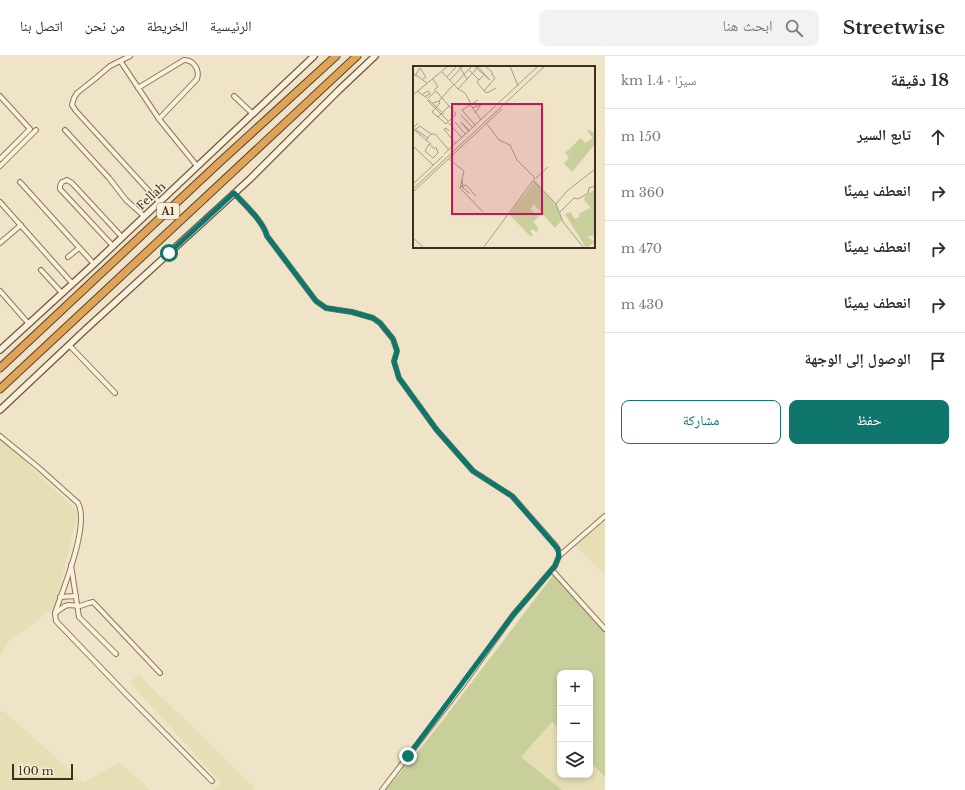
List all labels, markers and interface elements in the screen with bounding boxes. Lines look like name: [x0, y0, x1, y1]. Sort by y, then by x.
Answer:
search box: [539, 10, 819, 46]
text: ابحث هنا: [723, 16, 773, 35]
text: Streetwise: [843, 16, 945, 39]
text: اتصل بنا: [20, 17, 63, 35]
text: من نحن: [85, 17, 125, 35]
text: الخريطة: [147, 17, 188, 35]
text: الرئيسية: [210, 17, 252, 35]
icon: search: [783, 17, 805, 39]
inset map: [413, 66, 595, 248]
text: 18 دقيقة: [891, 70, 949, 91]
text: سيرًا · 1.4 km: [621, 72, 696, 89]
text: تابع السير: [857, 125, 911, 144]
icon: ahead: [927, 126, 949, 148]
text: 150 m: [621, 128, 661, 145]
street label: Fellah: [134, 179, 169, 213]
text: انعطف يمينًا: [843, 181, 911, 200]
icon: right: [927, 182, 949, 204]
text: 360 m: [621, 184, 664, 201]
road number: A1: [157, 203, 179, 219]
text: انعطف يمينًا: [843, 237, 911, 256]
icon: right: [927, 238, 949, 260]
text: 470 m: [621, 240, 662, 257]
route start: [160, 244, 178, 262]
text: انعطف يمينًا: [843, 293, 911, 312]
icon: right: [927, 294, 949, 316]
text: 430 m: [621, 296, 664, 313]
text: الوصول إلى الوجهة: [804, 349, 911, 368]
icon: arrive: [927, 350, 949, 372]
button: مشاركة: [621, 400, 781, 444]
button: حفظ: [789, 400, 949, 444]
map controls: [557, 670, 593, 778]
button: +: [557, 670, 593, 706]
button: −: [557, 706, 593, 742]
button: layers: [557, 742, 593, 778]
route end: [399, 747, 417, 765]
scale bar: [12, 762, 73, 781]
text: 100 m: [18, 764, 54, 778]

